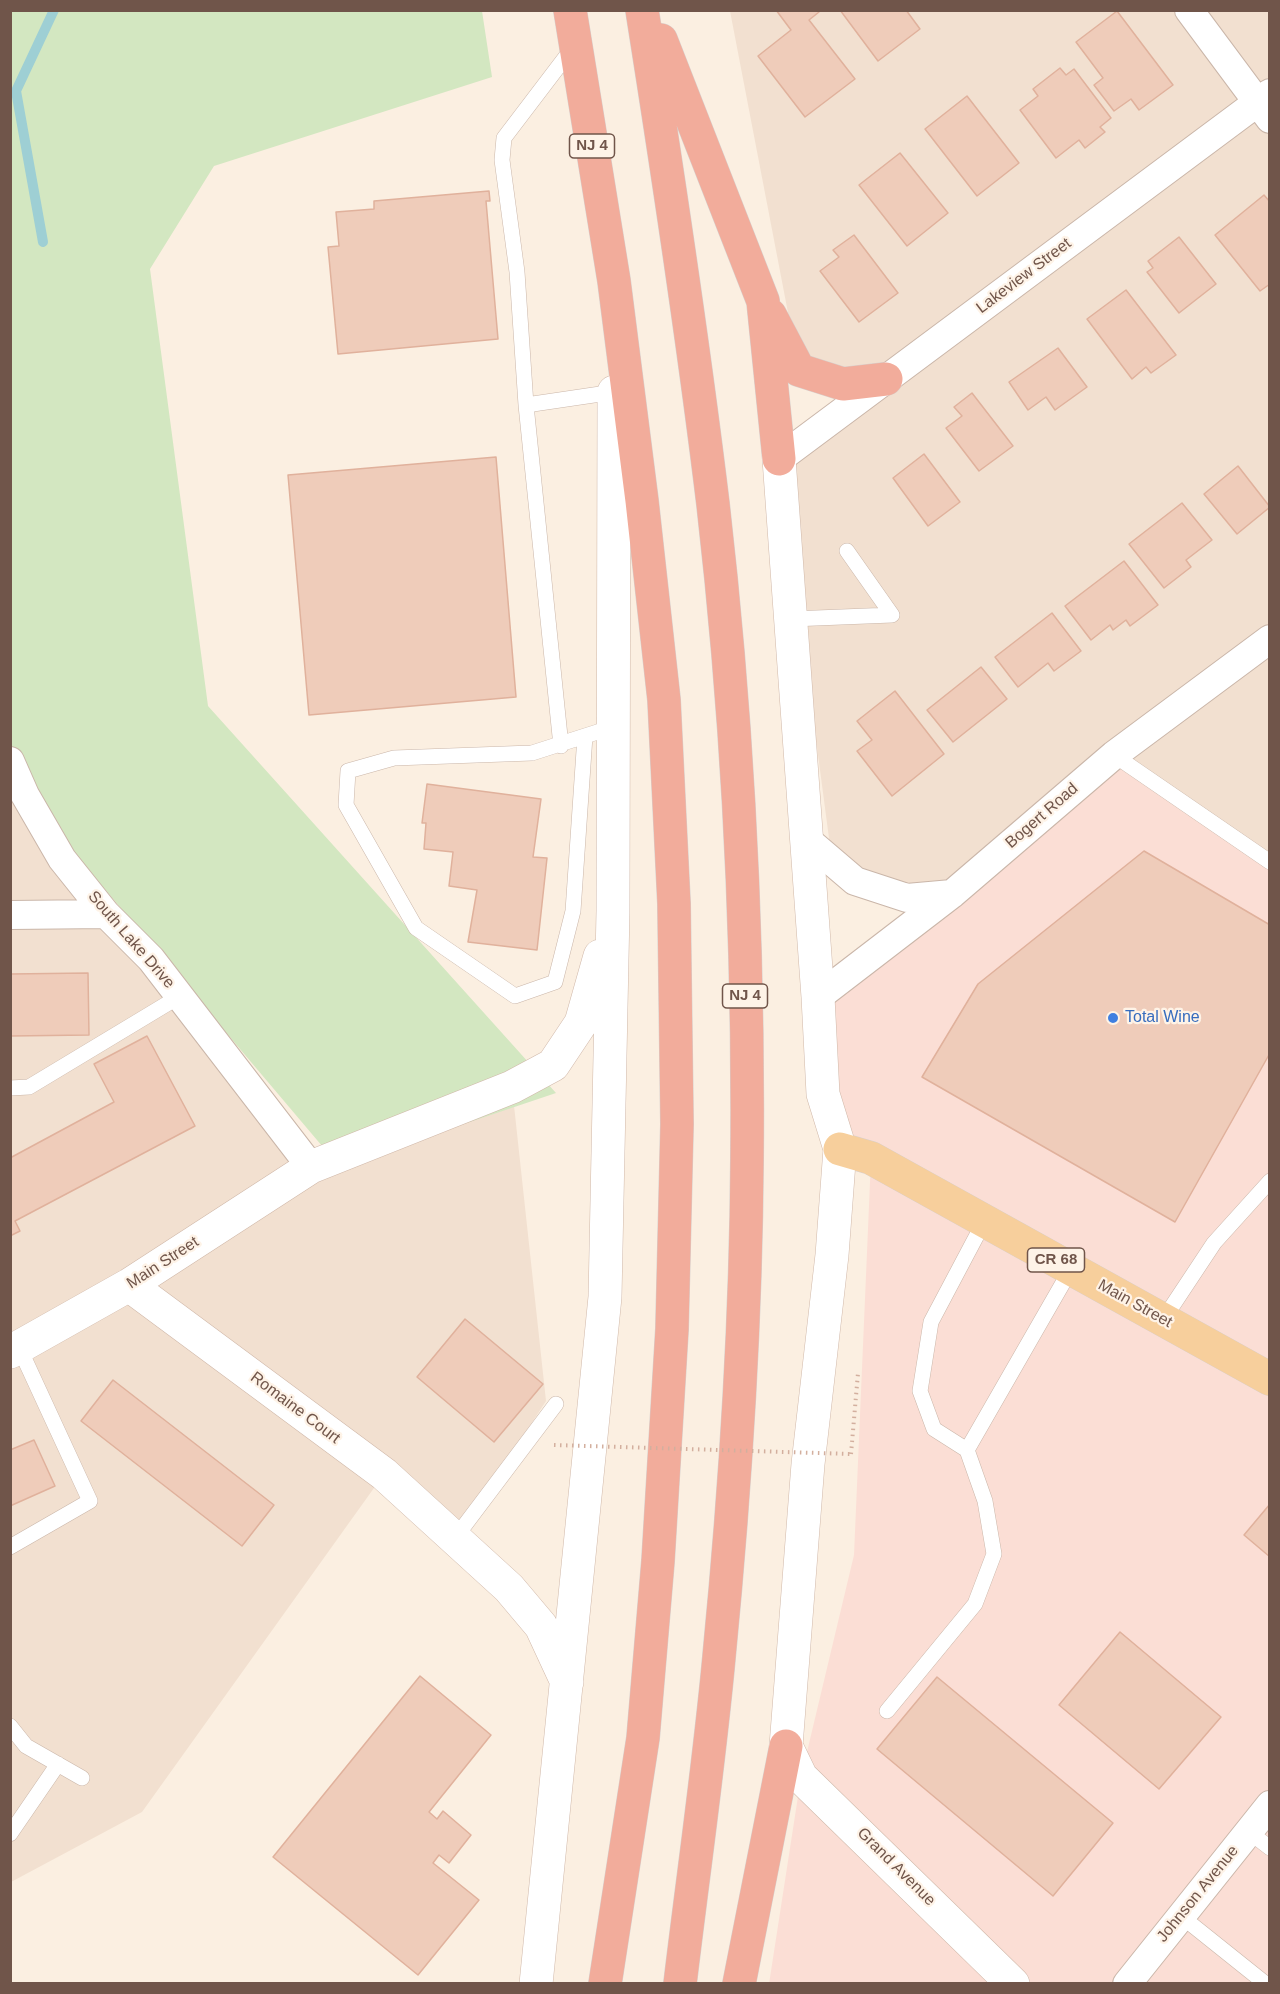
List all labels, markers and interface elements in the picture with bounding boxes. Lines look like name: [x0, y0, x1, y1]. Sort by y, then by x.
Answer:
road number: NJ 4: [570, 134, 614, 158]
street label: Lakeview Street: [973, 234, 1075, 318]
street label: Bogert Road: [1002, 779, 1082, 853]
street label: South Lake Drive: [83, 887, 179, 993]
road number: NJ 4: [722, 984, 768, 1008]
place label: Total Wine: [1125, 1008, 1200, 1028]
marker: Total Wine: [1106, 1011, 1120, 1025]
street label: Main Street: [123, 1233, 203, 1293]
road number: CR 68: [1028, 1248, 1084, 1272]
street label: Main Street: [1095, 1276, 1175, 1332]
street label: Romaine Court: [246, 1368, 344, 1448]
street label: Grand Avenue: [853, 1824, 939, 1910]
street label: Johnson Avenue: [1153, 1842, 1243, 1946]

